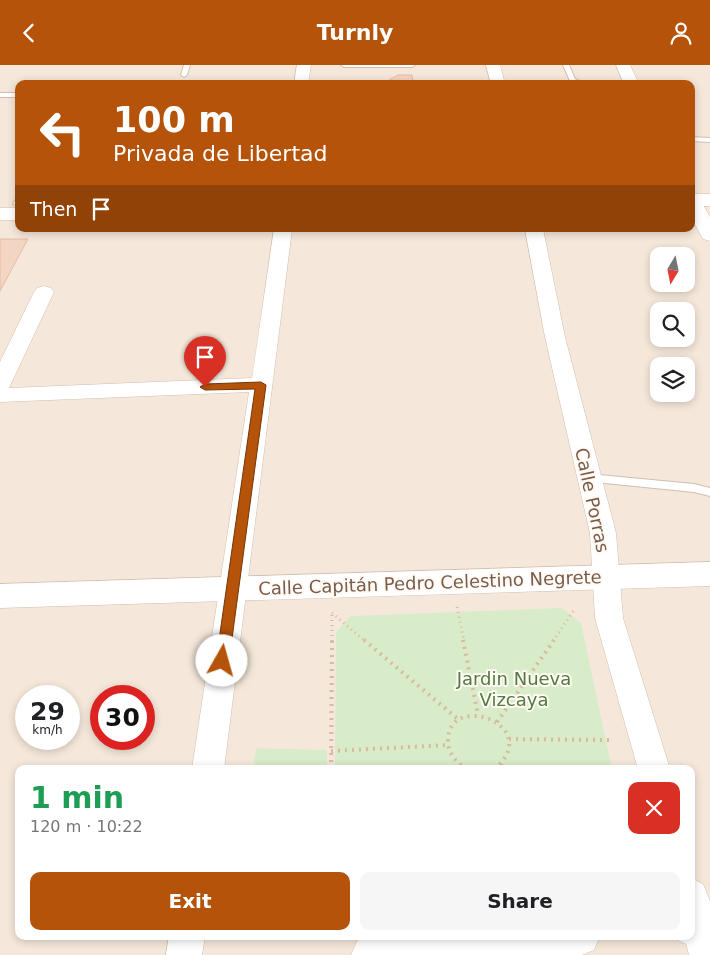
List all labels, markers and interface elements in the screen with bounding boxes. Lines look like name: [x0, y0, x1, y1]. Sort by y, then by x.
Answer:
icon: back: [15, 19, 43, 47]
icon: person: [667, 19, 695, 47]
text: Turnly: [317, 20, 393, 45]
icon: left: [30, 100, 95, 165]
text: 100 m: [113, 100, 235, 140]
text: Privada de Libertad: [113, 141, 327, 166]
icon: arrive: [87, 195, 115, 223]
text: Then: [30, 198, 77, 220]
north arrow: [650, 247, 695, 293]
map controls: [650, 247, 695, 402]
button: search: [650, 302, 695, 347]
pin: [184, 336, 226, 387]
icon: arrive: [191, 343, 219, 371]
button: layers: [650, 357, 695, 402]
street label: Calle Porras: [571, 446, 614, 554]
street label: Calle Capitán Pedro Celestino Negrete: [258, 566, 602, 599]
position arrow: [195, 634, 247, 686]
park label: Jardin Nueva Vizcaya: [456, 668, 571, 710]
speed limit sign: 30: [90, 685, 155, 750]
text: 29: [30, 697, 65, 726]
text: km/h: [32, 723, 63, 737]
text: 1 min: [30, 780, 124, 815]
button: close: [628, 782, 680, 834]
text: 120 m · 10:22: [30, 817, 143, 836]
button: Exit: [30, 872, 350, 930]
button: Share: [360, 872, 680, 930]

